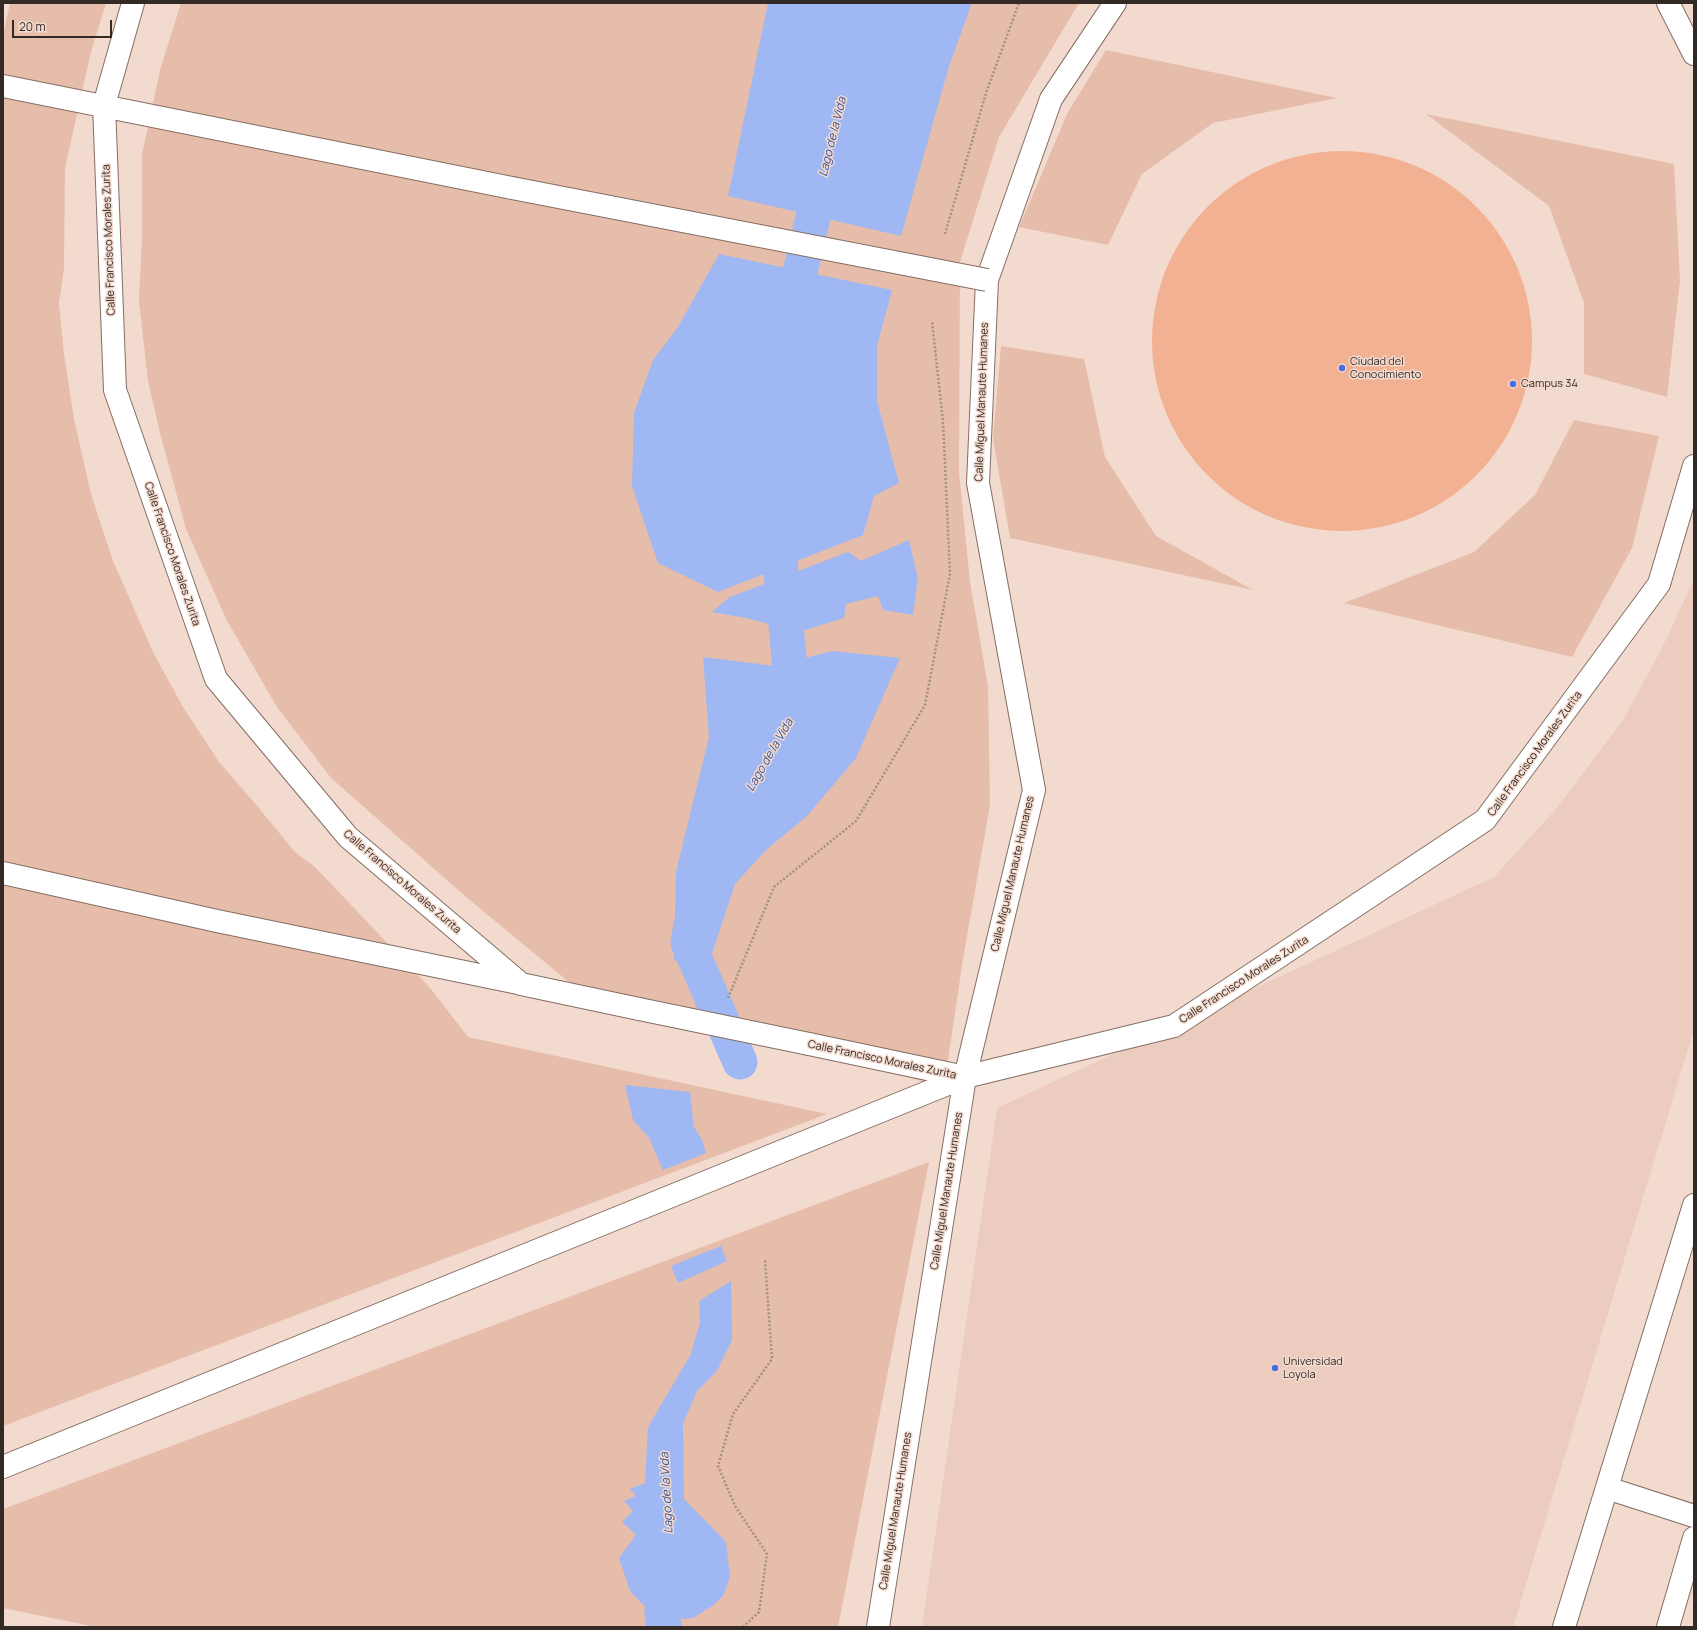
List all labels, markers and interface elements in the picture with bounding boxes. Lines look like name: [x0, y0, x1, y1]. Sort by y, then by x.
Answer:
scale bar: [14, 12, 114, 38]
text: 20 m: [19, 18, 46, 35]
water label: Lago de la Vida: [816, 96, 850, 178]
street label: Calle Francisco Morales Zurita: [100, 164, 118, 316]
street label: Calle Miguel Manaute Humanes: [973, 322, 991, 482]
place label: Ciudad del Conocimiento: [1350, 355, 1421, 381]
marker: Ciudad del Conocimiento: [1337, 363, 1347, 373]
place label: Campus 34: [1521, 377, 1578, 391]
marker: Campus 34: [1508, 379, 1518, 389]
street label: Calle Francisco Morales Zurita: [141, 480, 203, 628]
street label: Calle Francisco Morales Zurita: [1485, 689, 1585, 819]
water label: Lago de la Vida: [743, 716, 797, 794]
street label: Calle Miguel Manaute Humanes: [989, 795, 1037, 953]
street label: Calle Francisco Morales Zurita: [341, 827, 463, 937]
street label: Calle Francisco Morales Zurita: [1177, 933, 1311, 1027]
street label: Calle Francisco Morales Zurita: [807, 1038, 957, 1082]
street label: Calle Miguel Manaute Humanes: [928, 1111, 966, 1271]
place label: Universidad Loyola: [1283, 1355, 1343, 1381]
marker: Universidad Loyola: [1270, 1363, 1280, 1373]
street label: Calle Miguel Manaute Humanes: [877, 1431, 915, 1591]
water label: Lago de la Vida: [658, 1452, 676, 1534]

